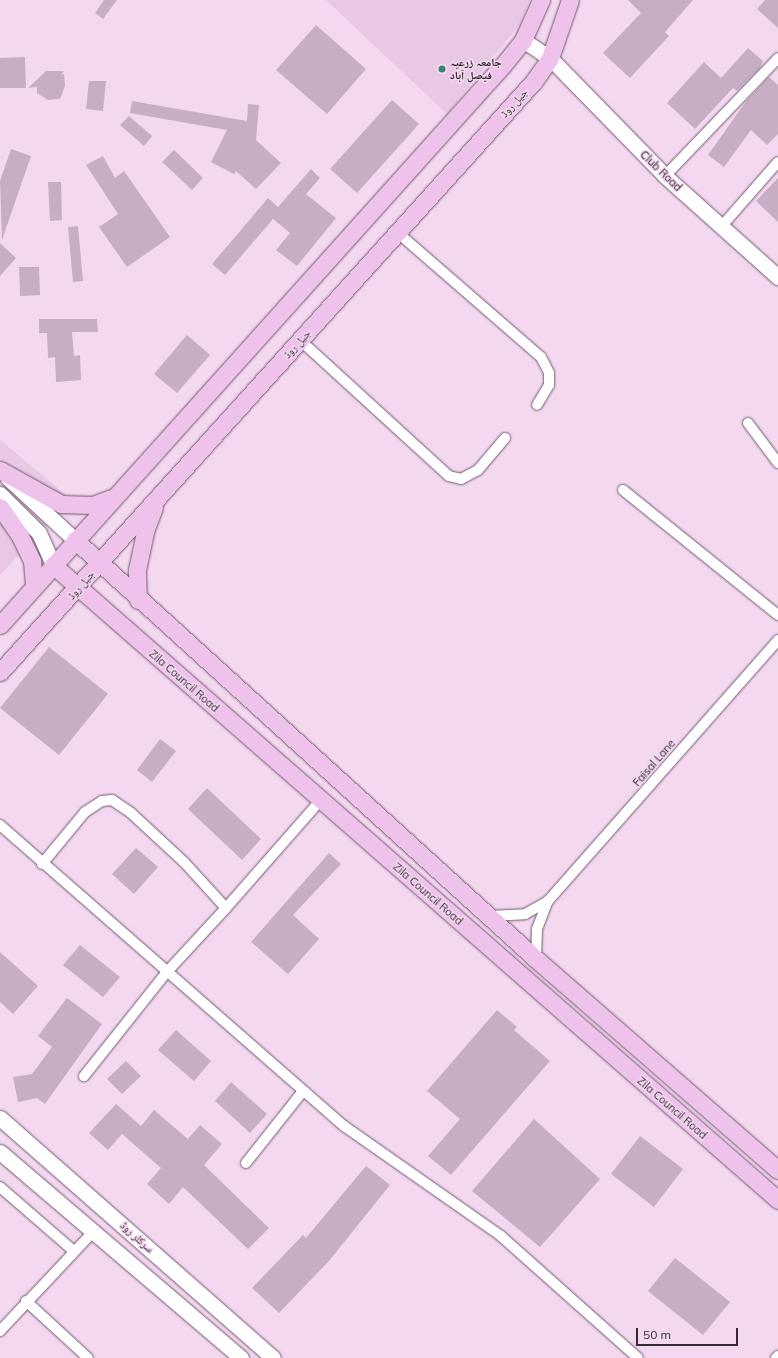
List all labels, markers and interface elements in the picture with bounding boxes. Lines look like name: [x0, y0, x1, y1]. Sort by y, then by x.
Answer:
place label: جامعہ زرعیہ فیصل آباد: [450, 56, 502, 82]
marker: جامعہ زرعیہ فیصل آباد: [437, 64, 447, 74]
street label: جیل روڈ: [498, 86, 530, 120]
street label: Club Road: [637, 148, 685, 194]
street label: جیل روڈ: [281, 327, 313, 361]
street label: جیل روڈ: [65, 568, 97, 602]
street label: Zila Council Road: [146, 647, 222, 715]
street label: Faisal Lane: [630, 737, 678, 789]
street label: Zila Council Road: [390, 860, 466, 928]
street label: Zila Council Road: [634, 1074, 710, 1142]
street label: سرکلر روڈ: [118, 1219, 156, 1255]
scale bar: [638, 1320, 740, 1346]
text: 50 m: [643, 1327, 671, 1342]

